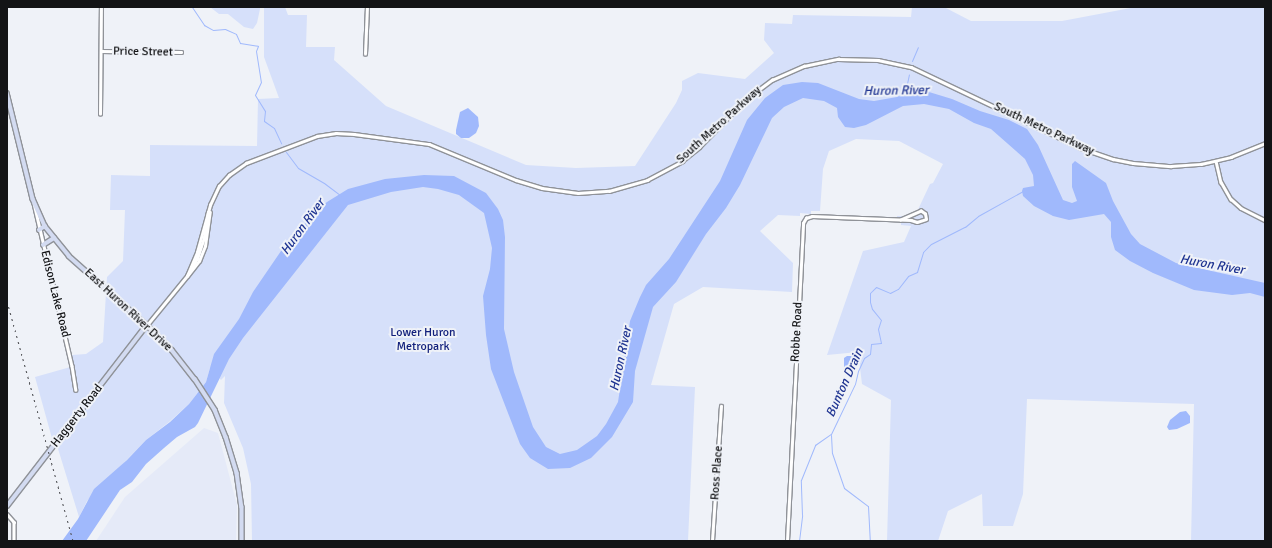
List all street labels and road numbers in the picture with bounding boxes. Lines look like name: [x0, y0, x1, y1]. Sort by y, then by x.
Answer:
street label: Price Street: [113, 44, 173, 60]
street label: South Metro Parkway: [674, 83, 764, 167]
street label: South Metro Parkway: [992, 99, 1096, 159]
street label: Edison Lake Road: [37, 249, 73, 339]
street label: East Huron River Drive: [81, 266, 175, 354]
street label: Robbe Road: [788, 302, 806, 362]
street label: Haggerty Road: [48, 382, 106, 450]
street label: Ross Place: [708, 445, 726, 501]

